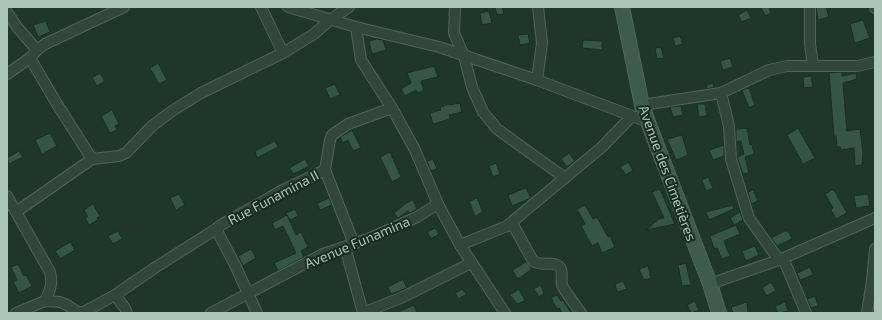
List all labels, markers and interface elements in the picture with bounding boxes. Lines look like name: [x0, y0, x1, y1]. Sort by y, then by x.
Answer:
street label: Avenue des Cimetières: [635, 103, 701, 243]
street label: Rue Funamina II: [225, 166, 321, 228]
street label: Avenue Funamina: [302, 212, 412, 272]

